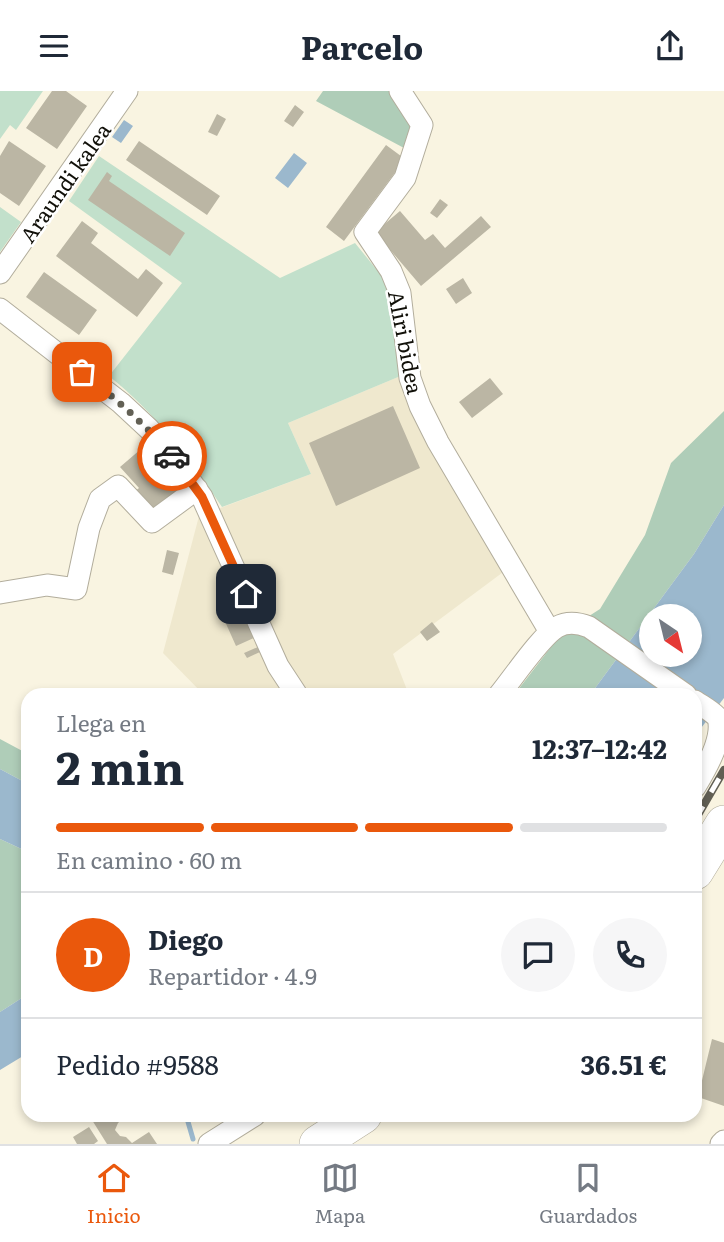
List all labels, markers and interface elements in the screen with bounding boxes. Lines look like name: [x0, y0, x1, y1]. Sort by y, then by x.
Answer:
text: Parcelo: [301, 22, 423, 70]
icon: menu: [35, 27, 73, 65]
icon: share: [651, 27, 689, 65]
street label: Araundi kalea: [11, 115, 117, 248]
street label: Aliri bidea: [382, 287, 432, 397]
pin: [52, 342, 112, 402]
icon: bag: [63, 353, 101, 391]
courier: [137, 421, 207, 491]
icon: car: [153, 437, 191, 475]
pin: [216, 564, 276, 624]
icon: home: [227, 575, 265, 613]
north arrow: [639, 604, 702, 667]
map controls: [639, 604, 702, 667]
text: Llega en: [56, 705, 146, 739]
text: 12:37–12:42: [532, 728, 667, 767]
text: 2 min: [56, 731, 185, 799]
text: En camino · 60 m: [56, 842, 242, 876]
button: chat: [501, 918, 575, 992]
button: phone: [593, 918, 667, 992]
text: Diego: [148, 919, 224, 958]
text: D: [83, 936, 103, 975]
text: Repartidor · 4.9: [148, 958, 317, 992]
text: Pedido #9588: [56, 1044, 219, 1083]
text: 36.51 €: [581, 1044, 667, 1083]
tab: Inicio: [87, 1159, 141, 1229]
tab: Mapa: [315, 1159, 365, 1229]
tab: Guardados: [539, 1159, 637, 1229]

